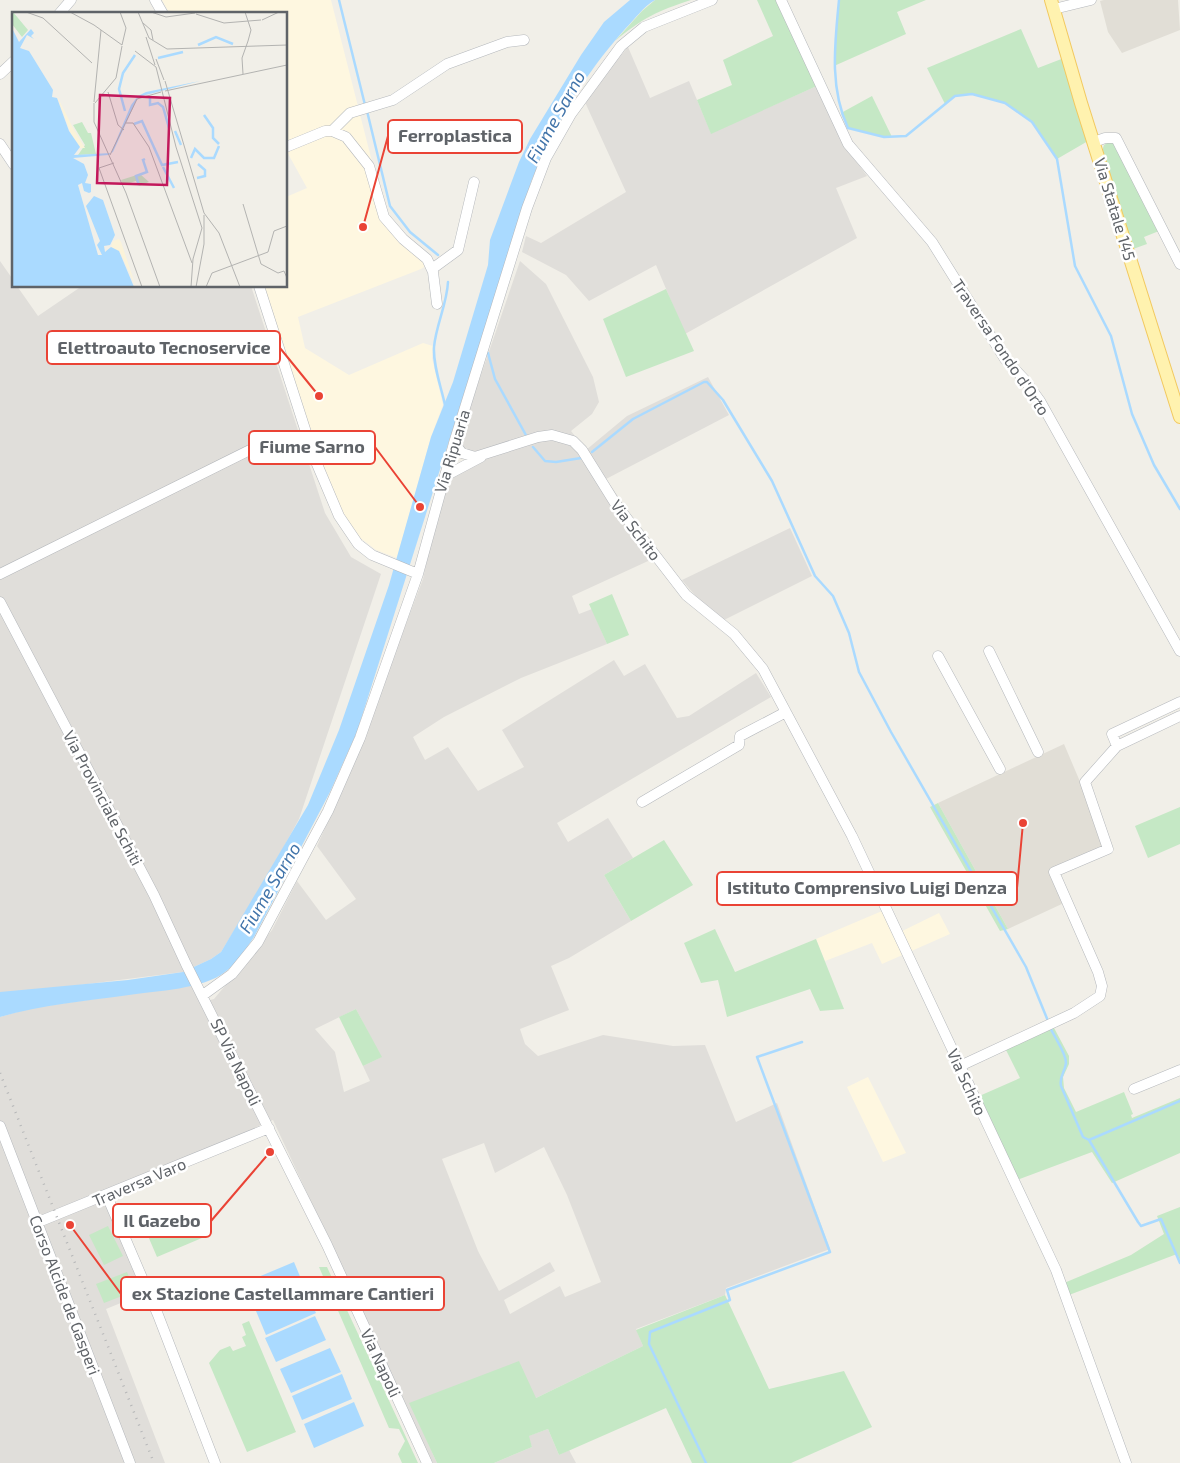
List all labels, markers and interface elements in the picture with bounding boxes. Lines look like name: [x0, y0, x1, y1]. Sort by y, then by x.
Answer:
inset map: [12, 12, 288, 288]
water label: Fiume Sarno: [521, 67, 589, 166]
callout: Ferroplastica: [388, 120, 522, 153]
text: Ferroplastica: [398, 124, 512, 146]
street label: Via Statale 145: [1091, 155, 1140, 263]
street label: Traversa Fondo d'Orto: [949, 275, 1054, 418]
callout: Elettroauto Tecnoservice: [47, 331, 280, 364]
text: Elettroauto Tecnoservice: [57, 336, 271, 358]
street label: Via Ripuaria: [430, 407, 473, 495]
callout: Fiume Sarno: [249, 431, 375, 464]
text: Fiume Sarno: [259, 435, 365, 457]
street label: Via Schito: [607, 496, 665, 564]
street label: Via Provinciale Schiti: [60, 727, 147, 868]
water label: Fiume Sarno: [233, 838, 305, 937]
callout: Istituto Comprensivo Luigi Denza: [717, 872, 1017, 905]
text: Istituto Comprensivo Luigi Denza: [727, 876, 1007, 898]
street label: SP Via Napoli: [207, 1015, 266, 1108]
street label: Via Schito: [944, 1045, 991, 1118]
street label: Traversa Varo: [89, 1153, 188, 1210]
callout: Il Gazebo: [113, 1204, 211, 1237]
text: Il Gazebo: [123, 1209, 201, 1231]
street label: Corso Alcide de Gasperi: [26, 1212, 105, 1377]
callout: ex Stazione Castellammare Cantieri: [121, 1277, 444, 1310]
text: ex Stazione Castellammare Cantieri: [132, 1282, 434, 1304]
street label: Via Napoli: [357, 1326, 406, 1400]

